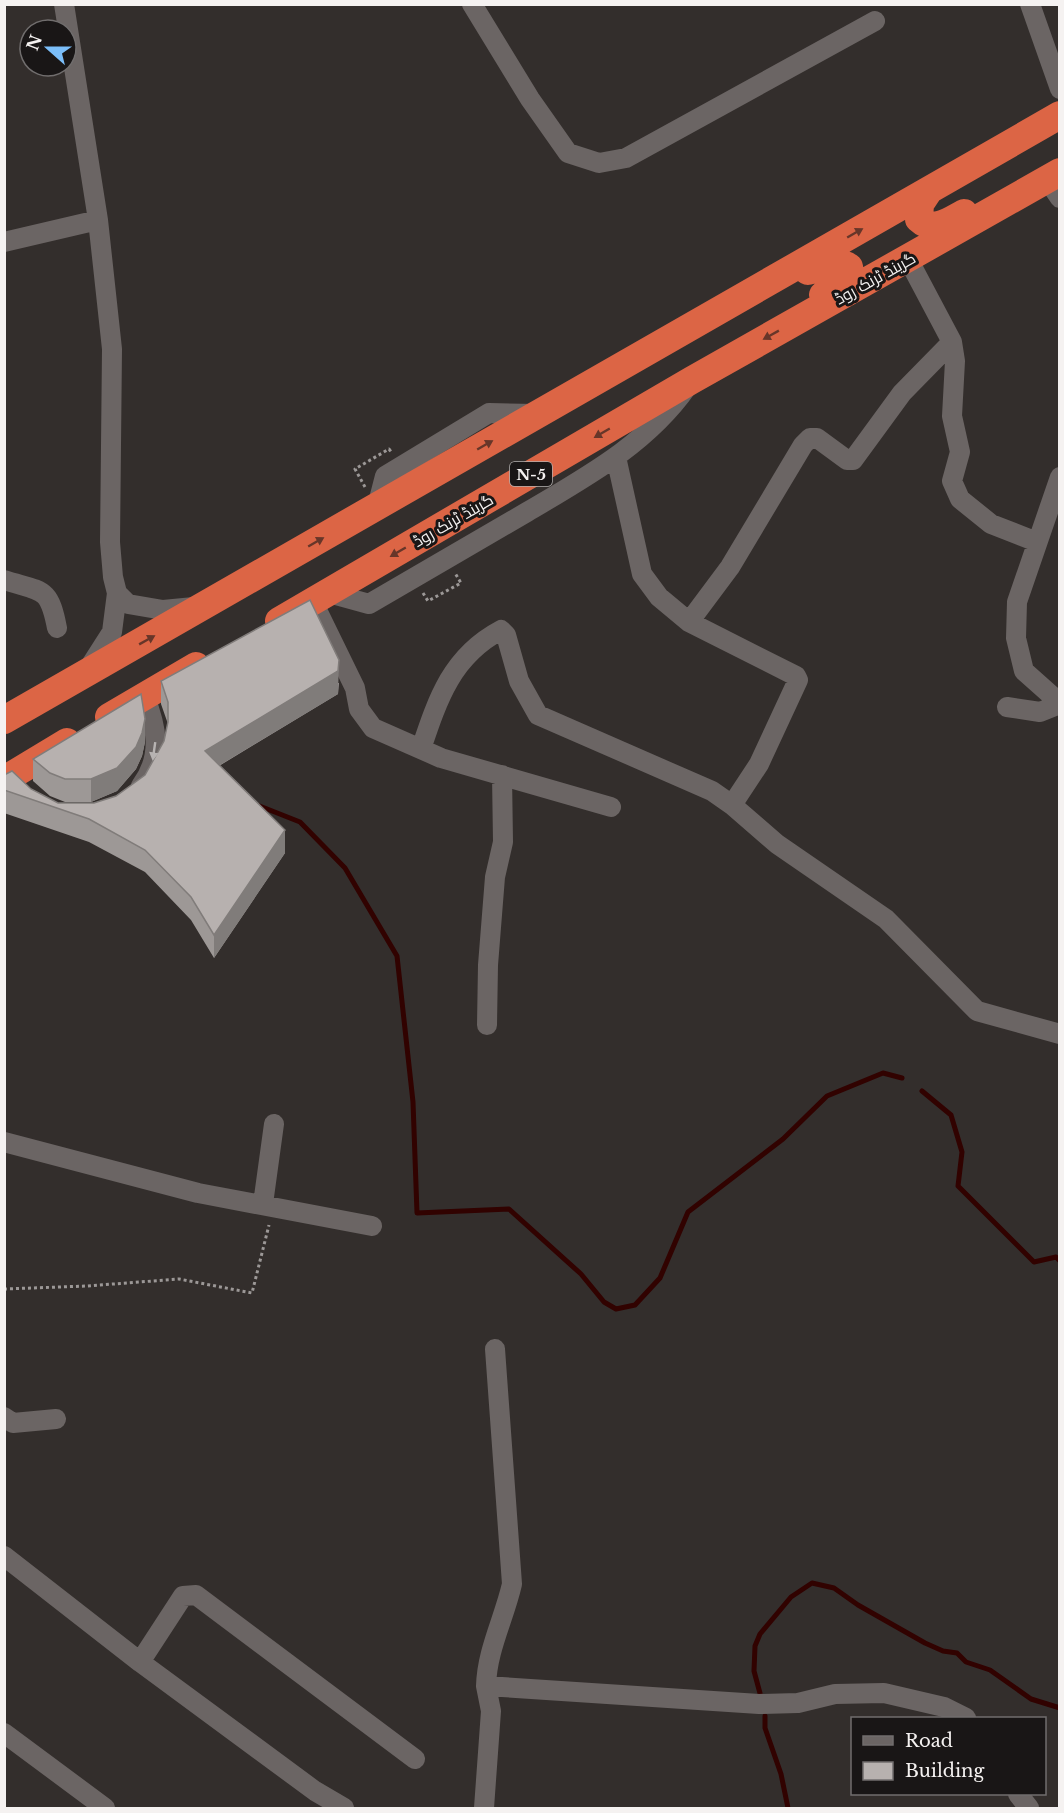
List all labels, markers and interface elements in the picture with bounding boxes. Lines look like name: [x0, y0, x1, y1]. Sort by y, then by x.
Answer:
north arrow: [18, 18, 78, 78]
text: N: [22, 32, 46, 53]
one-way arrow: [847, 228, 863, 239]
street label: گرینڈ ٹرنک روڈ: [831, 248, 919, 308]
one-way arrow: [762, 330, 779, 340]
one-way arrow: [594, 427, 610, 438]
one-way arrow: [477, 440, 494, 450]
road number: N-5: [510, 462, 552, 486]
street label: گرینڈ ٹرنک روڈ: [409, 489, 497, 551]
one-way arrow: [308, 537, 324, 548]
one-way arrow: [390, 547, 406, 558]
one-way arrow: [139, 634, 155, 645]
one-way arrow: [150, 742, 159, 761]
legend: [851, 1717, 1046, 1795]
text: Road: [905, 1730, 953, 1752]
text: Building: [905, 1760, 984, 1782]

